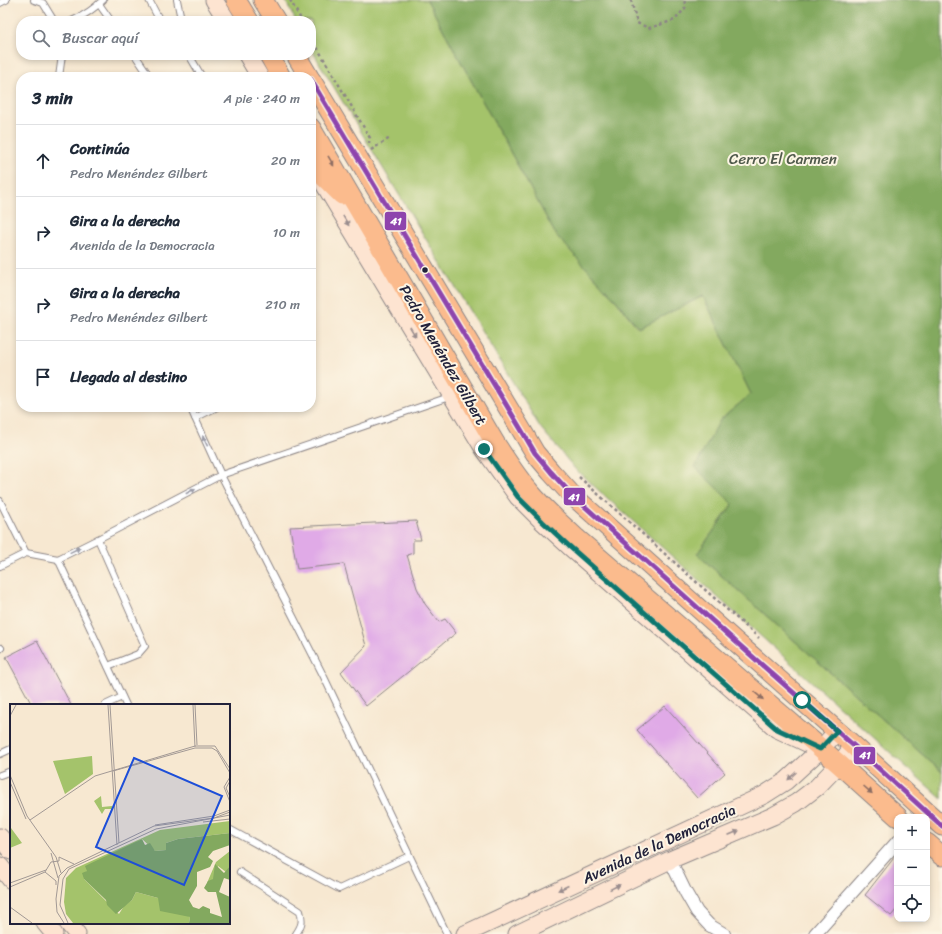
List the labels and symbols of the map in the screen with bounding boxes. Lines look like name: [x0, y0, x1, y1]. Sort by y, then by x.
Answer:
park label: Cerro El Carmen: [729, 146, 837, 172]
one-way arrow: [327, 156, 334, 167]
line badge: 41: [384, 211, 407, 231]
text: 41: [389, 212, 402, 231]
one-way arrow: [342, 215, 349, 227]
unlabelled marker: [420, 265, 430, 275]
street label: Pedro Menéndez Gilbert: [392, 280, 494, 431]
one-way arrow: [410, 326, 417, 338]
one-way arrow: [202, 435, 208, 447]
route end: [475, 440, 493, 458]
one-way arrow: [185, 487, 197, 494]
line badge: 41: [563, 487, 586, 506]
text: 41: [567, 488, 580, 507]
one-way arrow: [70, 547, 81, 553]
one-way arrow: [753, 691, 764, 700]
route start: [793, 691, 811, 709]
inset map: [10, 704, 230, 924]
line badge: 41: [853, 746, 876, 765]
text: 41: [858, 746, 871, 765]
one-way arrow: [787, 771, 797, 781]
one-way arrow: [863, 786, 874, 795]
street label: Avenida de la Democracia: [577, 797, 741, 891]
one-way arrow: [728, 829, 740, 835]
one-way arrow: [610, 883, 621, 890]
one-way arrow: [557, 885, 568, 891]

